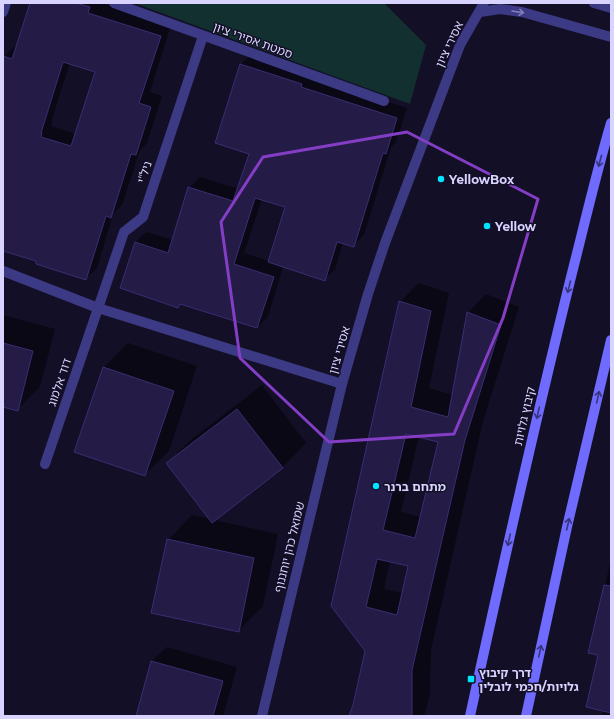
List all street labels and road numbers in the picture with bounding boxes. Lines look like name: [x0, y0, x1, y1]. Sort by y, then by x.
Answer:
street label: אסירי ציון: [432, 18, 466, 69]
street label: סמטת אסירי ציון: [211, 19, 295, 61]
street label: ניל"י: [133, 159, 155, 185]
street label: אסירי ציון: [325, 324, 353, 376]
street label: דוד אלמוג: [44, 356, 74, 408]
street label: קיבוץ גלויות: [510, 385, 538, 447]
street label: שמואל כהן יוחננוף: [270, 500, 308, 594]

